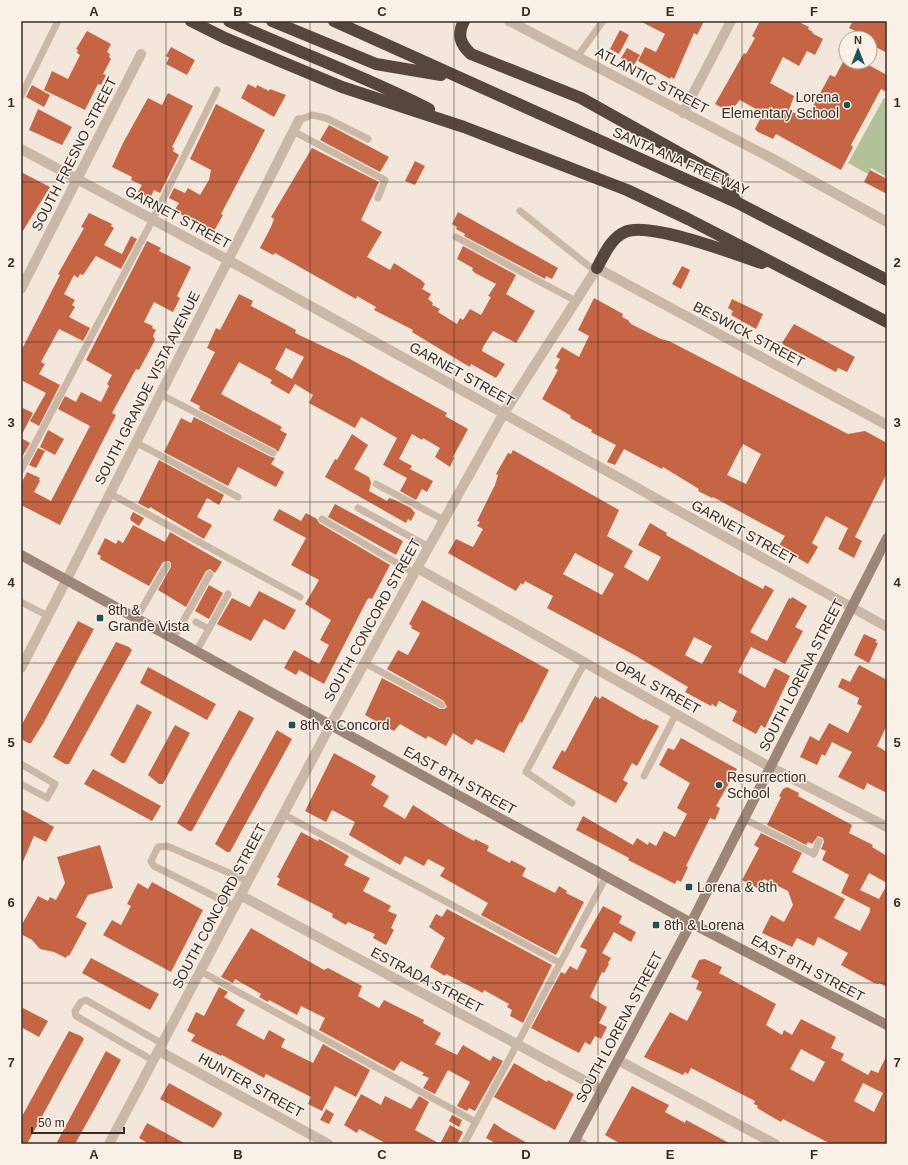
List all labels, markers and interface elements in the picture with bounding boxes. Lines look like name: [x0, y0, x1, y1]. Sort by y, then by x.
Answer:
text: A: [89, 4, 99, 19]
text: B: [233, 4, 243, 19]
text: C: [377, 4, 387, 19]
text: D: [521, 4, 531, 19]
text: E: [666, 4, 675, 19]
text: F: [810, 4, 818, 19]
north arrow: [838, 30, 878, 70]
text: N: [854, 34, 862, 46]
street label: ATLANTIC STREET: [593, 43, 712, 117]
street label: SOUTH FRESNO STREET: [28, 74, 120, 234]
place label: Lorena Elementary School: [721, 89, 839, 121]
text: 1: [7, 95, 15, 110]
text: 1: [893, 95, 901, 110]
marker: Lorena Elementary School: [842, 100, 852, 110]
street label: SANTA ANA FREEWAY: [610, 124, 752, 199]
street label: GARNET STREET: [123, 182, 234, 252]
text: 2: [7, 255, 15, 270]
text: 2: [893, 255, 901, 270]
street label: SOUTH GRANDE VISTA AVENUE: [91, 289, 203, 487]
street label: BESWICK STREET: [691, 298, 808, 370]
street label: GARNET STREET: [407, 339, 518, 410]
text: 3: [7, 415, 15, 430]
text: 3: [893, 415, 901, 430]
street label: GARNET STREET: [689, 497, 800, 568]
street label: SOUTH CONCORD STREET: [320, 535, 424, 704]
text: 4: [7, 575, 15, 590]
text: 4: [893, 575, 901, 590]
street label: SOUTH LORENA STREET: [756, 596, 847, 754]
place label: 8th & Grande Vista: [108, 602, 190, 634]
marker: 8th & Grande Vista: [95, 613, 105, 623]
street label: OPAL STREET: [613, 657, 704, 717]
place label: 8th & Concord: [300, 717, 390, 733]
marker: 8th & Concord: [287, 720, 297, 730]
text: 5: [7, 735, 15, 750]
text: 5: [893, 735, 901, 750]
street label: EAST 8TH STREET: [401, 743, 519, 818]
place label: Resurrection School: [727, 769, 806, 801]
marker: Resurrection School: [714, 780, 724, 790]
street label: SOUTH CONCORD STREET: [169, 820, 270, 991]
place label: Lorena & 8th: [697, 879, 777, 895]
marker: Lorena & 8th: [684, 882, 694, 892]
text: 6: [7, 895, 15, 910]
text: 6: [893, 895, 901, 910]
place label: 8th & Lorena: [664, 917, 744, 933]
marker: 8th & Lorena: [651, 920, 661, 930]
street label: EAST 8TH STREET: [749, 931, 868, 1005]
street label: ESTRADA STREET: [368, 944, 486, 1016]
street label: SOUTH LORENA STREET: [572, 948, 666, 1105]
street label: HUNTER STREET: [196, 1050, 307, 1121]
text: 7: [7, 1055, 15, 1070]
text: 7: [893, 1055, 901, 1070]
scale bar: [32, 1109, 124, 1135]
text: 50 m: [38, 1116, 65, 1130]
text: A: [89, 1147, 99, 1162]
text: B: [233, 1147, 243, 1162]
text: C: [377, 1147, 387, 1162]
text: D: [521, 1147, 531, 1162]
text: E: [666, 1147, 675, 1162]
text: F: [810, 1147, 818, 1162]

